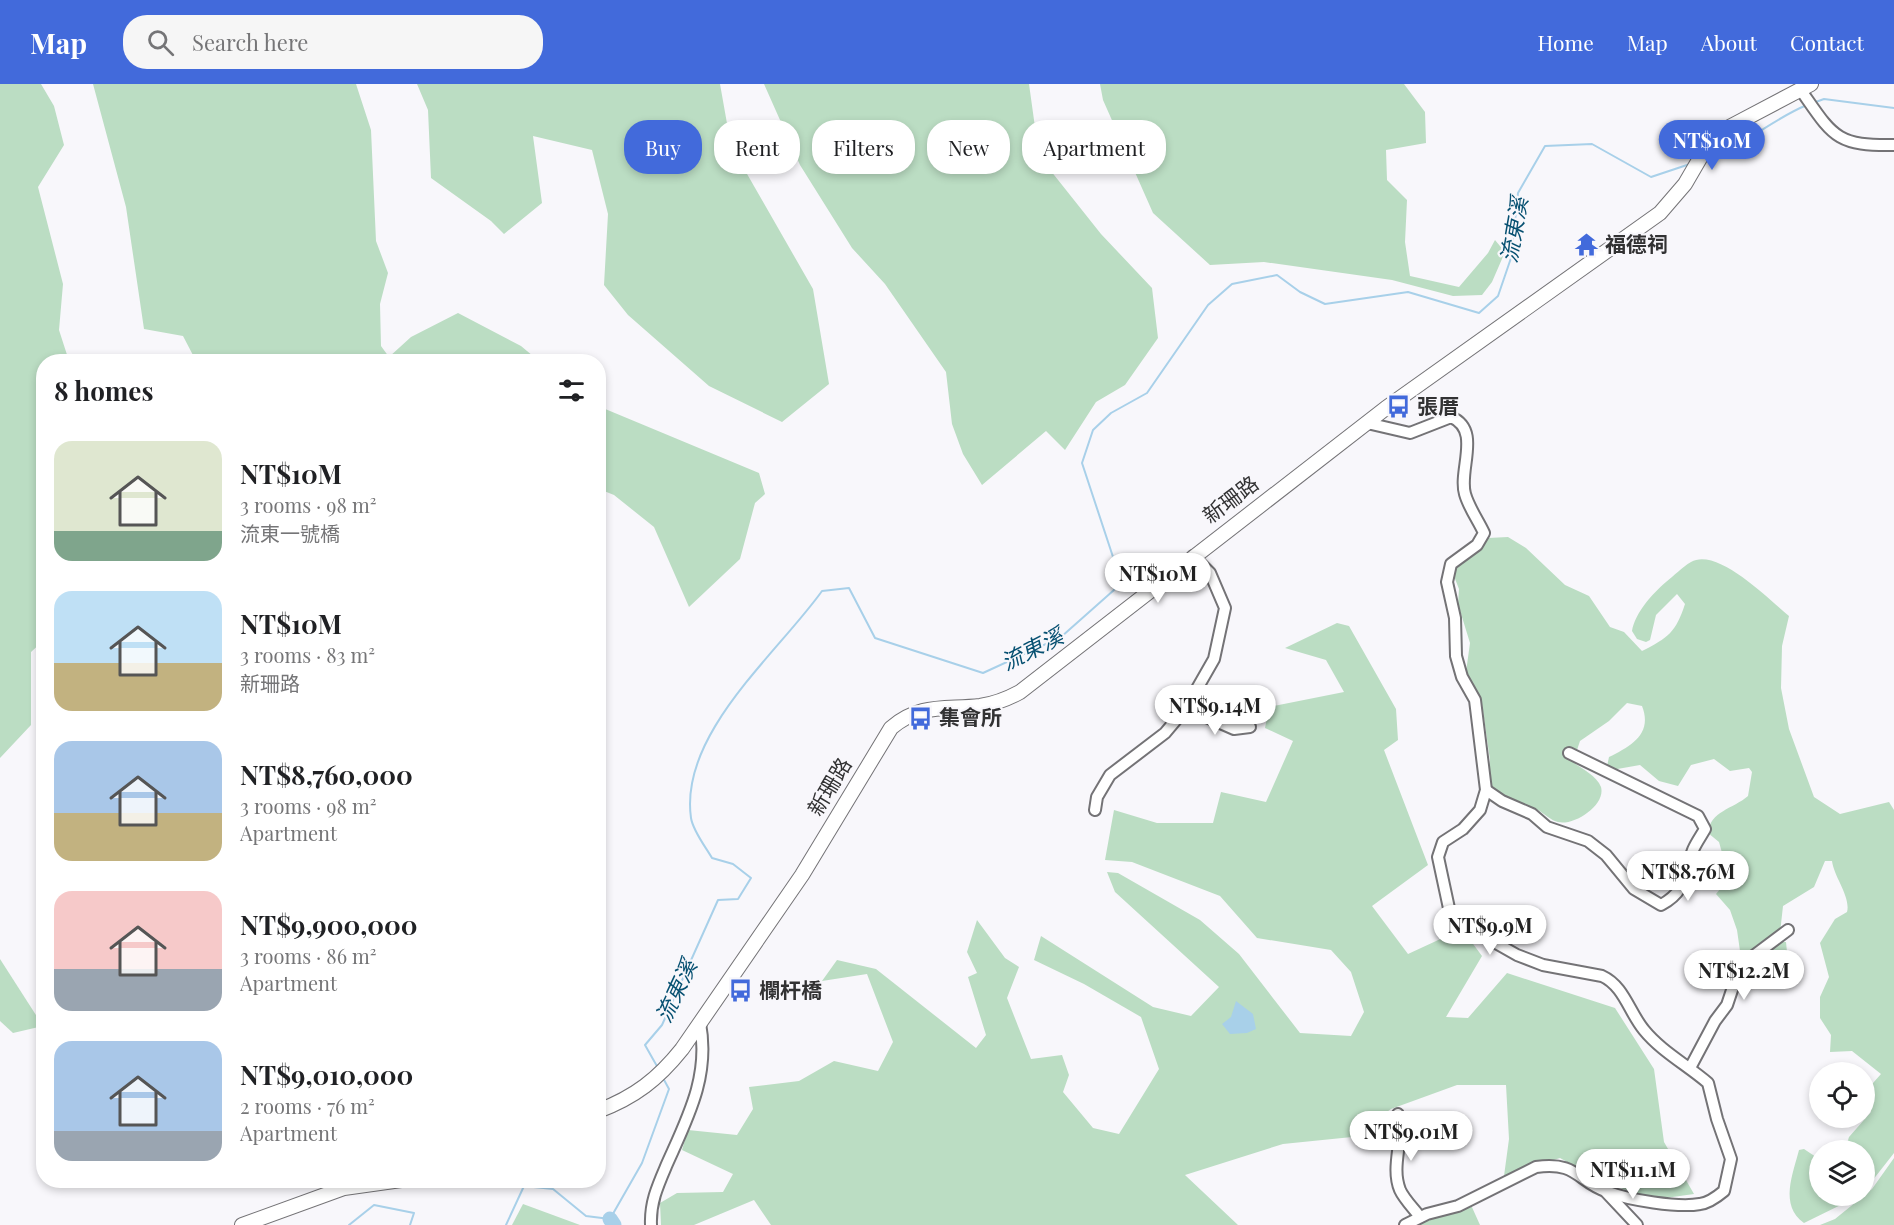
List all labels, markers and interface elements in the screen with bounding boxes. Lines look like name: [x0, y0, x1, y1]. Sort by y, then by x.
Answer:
search box: [123, 15, 543, 69]
text: Map: [30, 24, 87, 61]
icon: search: [144, 26, 177, 59]
text: Search here: [192, 27, 308, 57]
text: Home: [1538, 28, 1594, 56]
text: Map: [1627, 28, 1668, 56]
text: About: [1701, 28, 1757, 56]
text: Contact: [1790, 28, 1864, 56]
chip: Buy: [624, 120, 702, 174]
chip: Rent: [714, 120, 800, 174]
chip: Filters: [812, 120, 915, 174]
chip: New: [927, 120, 1010, 174]
chip: Apartment: [1022, 120, 1166, 174]
pin: NT$10M: [1663, 120, 1761, 171]
text: NT$10M: [1673, 126, 1751, 153]
water label: 流東溪: [1493, 192, 1534, 265]
place label: 福德祠: [1605, 229, 1668, 257]
temple icon: 福德祠: [1574, 232, 1600, 258]
text: 8 homes: [54, 373, 153, 408]
icon: filters: [555, 374, 588, 407]
place label: 張厝: [1417, 391, 1459, 419]
bus stop icon: 張厝: [1386, 394, 1412, 420]
text: NT$10M: [240, 456, 342, 491]
icon: home: [102, 465, 174, 537]
street label: 新珊路: [1196, 468, 1263, 529]
text: 3 rooms · 98 m²: [240, 491, 376, 518]
text: 流東一號橋: [240, 519, 340, 546]
pin: NT$10M: [1109, 553, 1207, 604]
text: NT$10M: [1119, 559, 1197, 586]
text: NT$10M: [240, 606, 342, 641]
icon: home: [102, 615, 174, 687]
water label: 流東溪: [995, 618, 1070, 676]
text: 3 rooms · 83 m²: [240, 641, 375, 668]
text: 新珊路: [240, 669, 300, 696]
pin: NT$9.14M: [1153, 685, 1277, 736]
text: NT$9.14M: [1169, 691, 1261, 718]
place label: 集會所: [939, 702, 1002, 730]
bus stop icon: 集會所: [908, 705, 934, 731]
street label: 新珊路: [800, 752, 857, 820]
text: NT$8,760,000: [240, 757, 413, 792]
icon: home: [102, 765, 174, 837]
text: 3 rooms · 98 m²: [240, 792, 376, 819]
text: Apartment: [240, 819, 337, 846]
pin: NT$8.76M: [1626, 851, 1750, 902]
text: NT$8.76M: [1641, 857, 1735, 884]
pin: NT$9.9M: [1435, 905, 1545, 956]
text: NT$9,900,000: [240, 907, 418, 942]
text: NT$9.9M: [1447, 911, 1533, 938]
icon: home: [102, 915, 174, 987]
text: 3 rooms · 86 m²: [240, 942, 377, 969]
pin: NT$12.2M: [1682, 950, 1806, 1001]
water label: 流東溪: [648, 952, 704, 1027]
text: NT$12.2M: [1698, 956, 1790, 983]
text: Apartment: [240, 969, 337, 996]
place label: 欄杆橋: [759, 975, 822, 1003]
bus stop icon: 欄杆橋: [728, 978, 754, 1004]
text: NT$9,010,000: [240, 1057, 413, 1092]
map controls: [1809, 1062, 1875, 1206]
button: locate: [1809, 1062, 1875, 1128]
icon: home: [102, 1065, 174, 1137]
text: 2 rooms · 76 m²: [240, 1092, 375, 1119]
pin: NT$9.01M: [1349, 1111, 1473, 1162]
text: NT$9.01M: [1364, 1117, 1458, 1144]
text: Apartment: [240, 1119, 337, 1146]
button: layers: [1809, 1140, 1875, 1206]
pin: NT$11.1M: [1571, 1149, 1695, 1200]
text: NT$11.1M: [1590, 1155, 1676, 1182]

